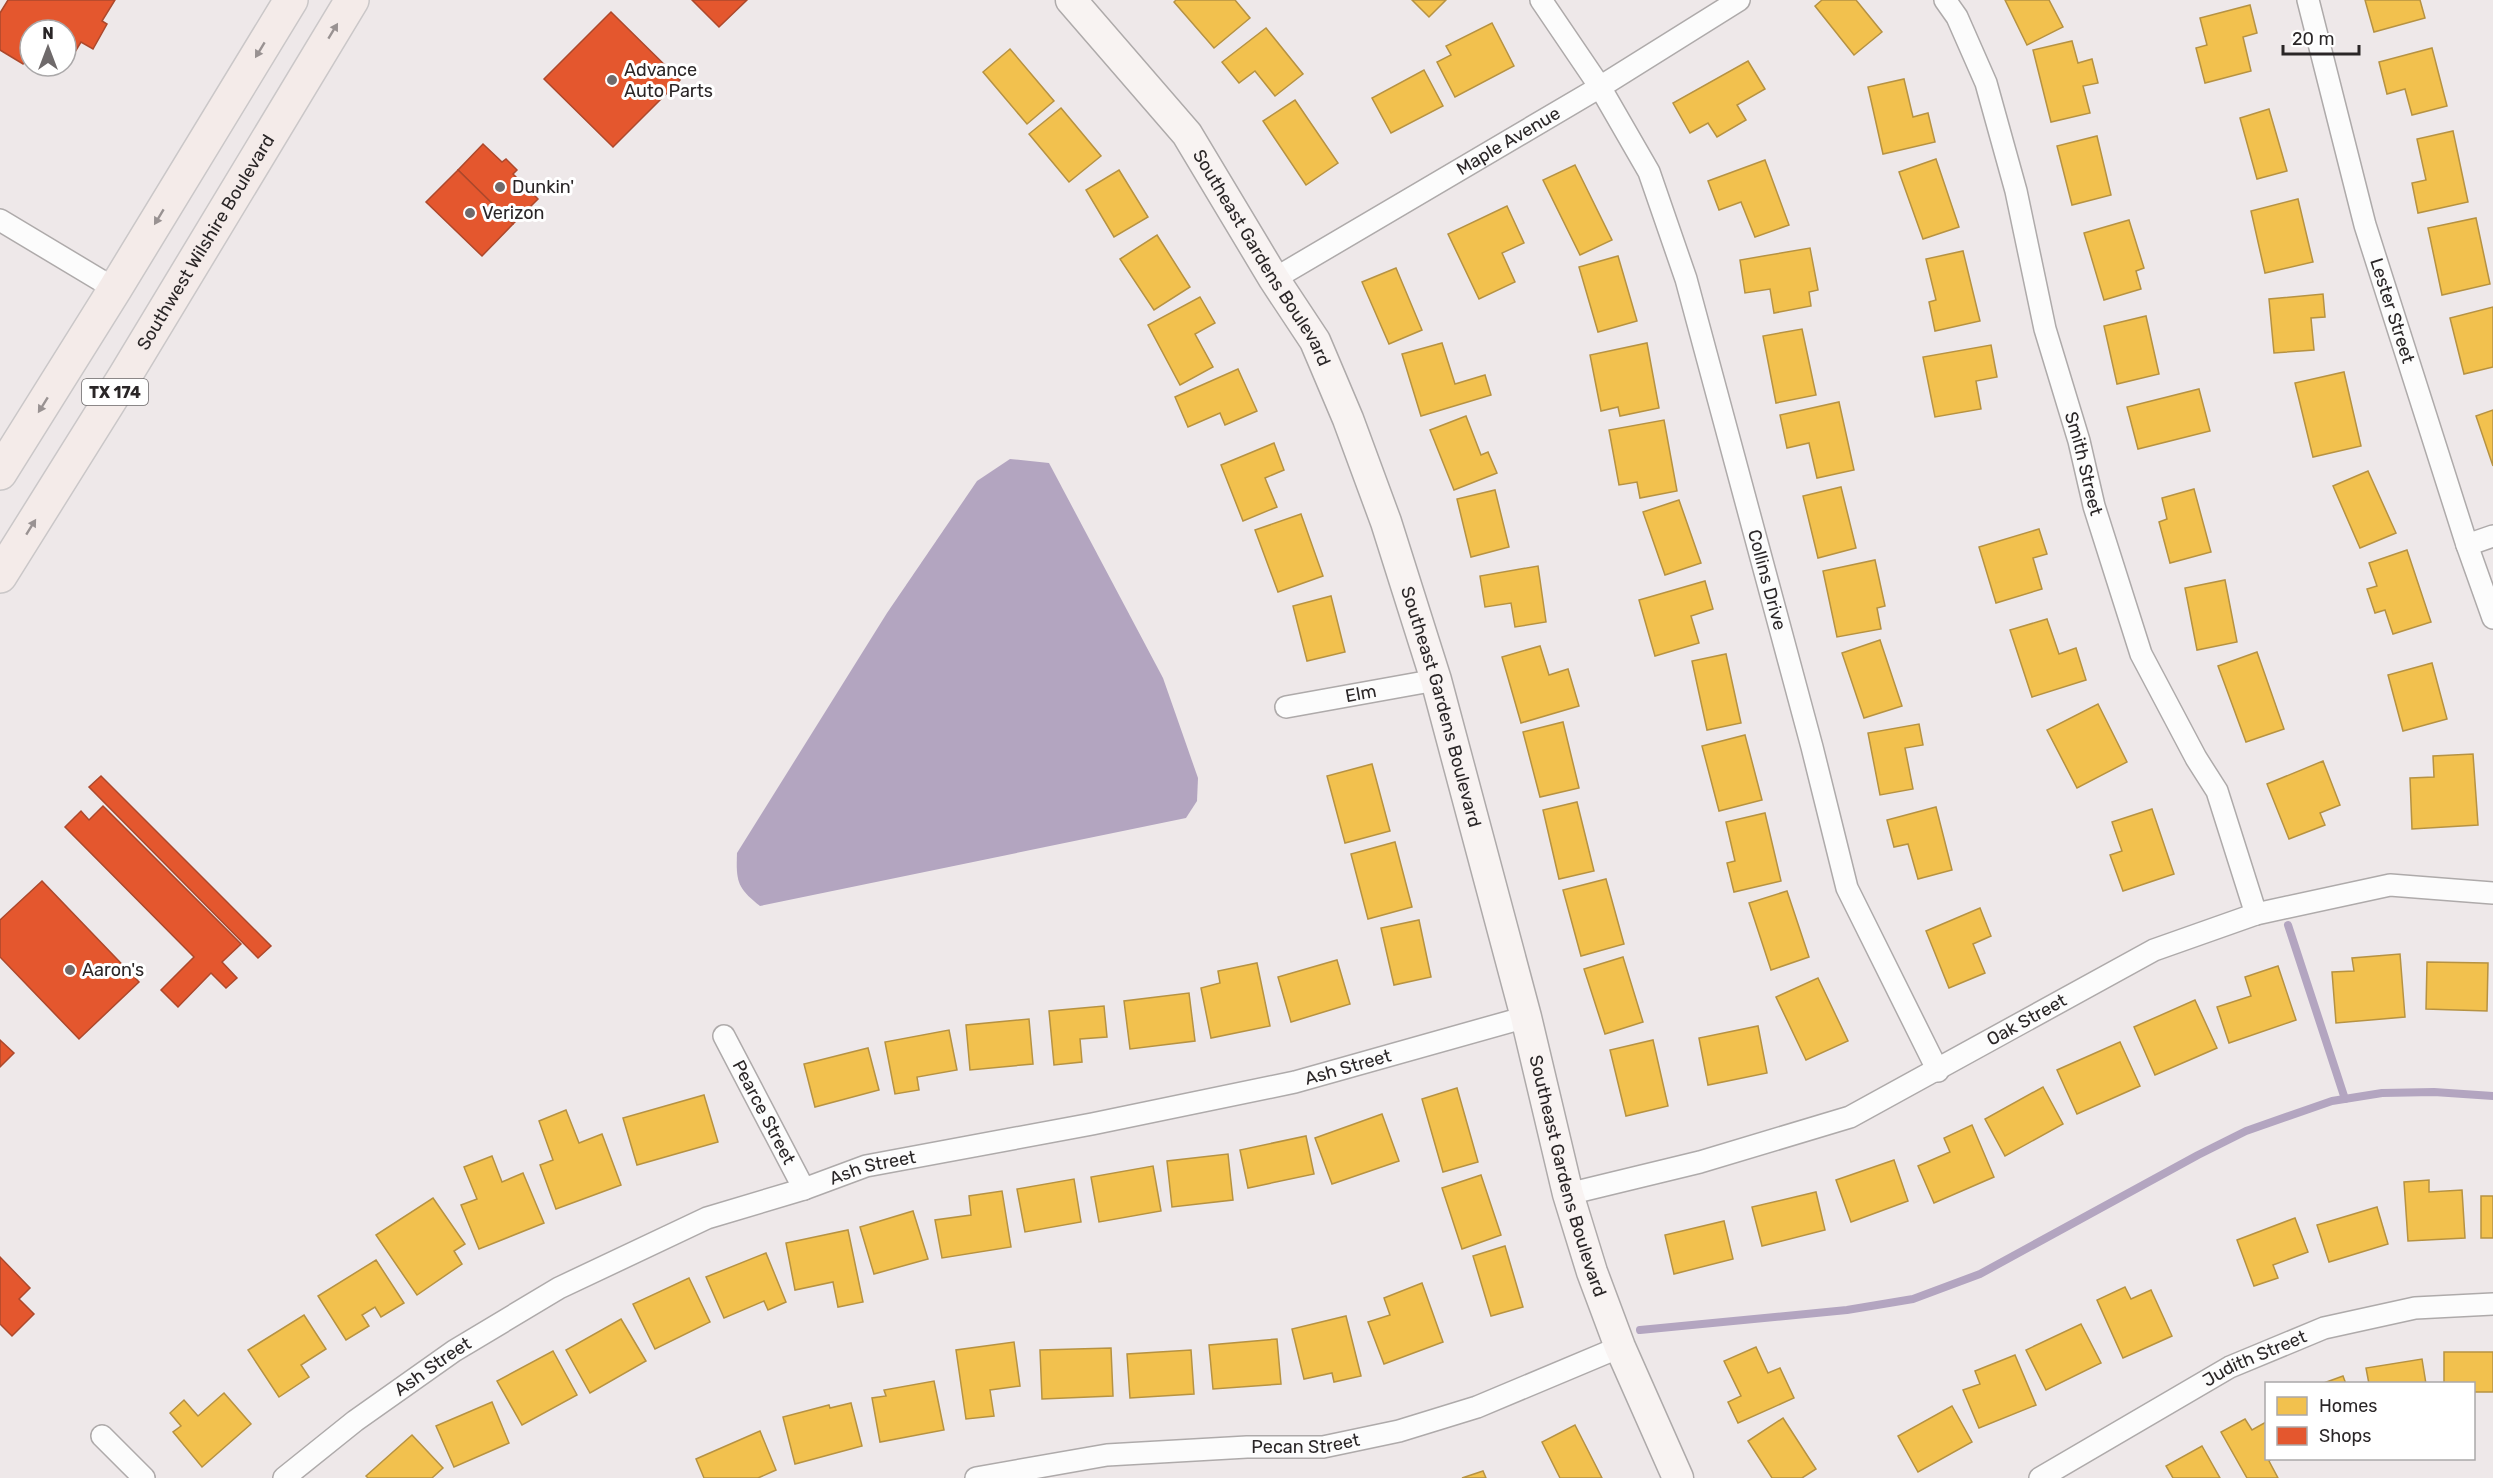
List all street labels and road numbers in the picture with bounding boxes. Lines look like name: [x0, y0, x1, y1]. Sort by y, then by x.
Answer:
street label: Maple Avenue: [1453, 102, 1564, 180]
street label: Southwest Wilshire Boulevard: [132, 130, 279, 354]
street label: Southeast Gardens Boulevard: [1188, 145, 1335, 369]
street label: Lester Street: [2365, 255, 2419, 366]
road number: TX 174: [82, 379, 148, 405]
street label: Smith Street: [2060, 409, 2107, 518]
street label: Collins Drive: [1743, 527, 1791, 633]
street label: Southeast Gardens Boulevard: [1396, 584, 1486, 830]
street label: Elm: [1343, 680, 1378, 707]
street label: Oak Street: [1983, 989, 2070, 1051]
street label: Ash Street: [1302, 1044, 1394, 1090]
street label: Southeast Gardens Boulevard: [1524, 1053, 1611, 1300]
street label: Pearce Street: [728, 1056, 800, 1168]
street label: Ash Street: [826, 1146, 918, 1190]
street label: Judith Street: [2199, 1325, 2310, 1392]
street label: Ash Street: [390, 1332, 475, 1401]
street label: Pecan Street: [1251, 1429, 1362, 1458]

